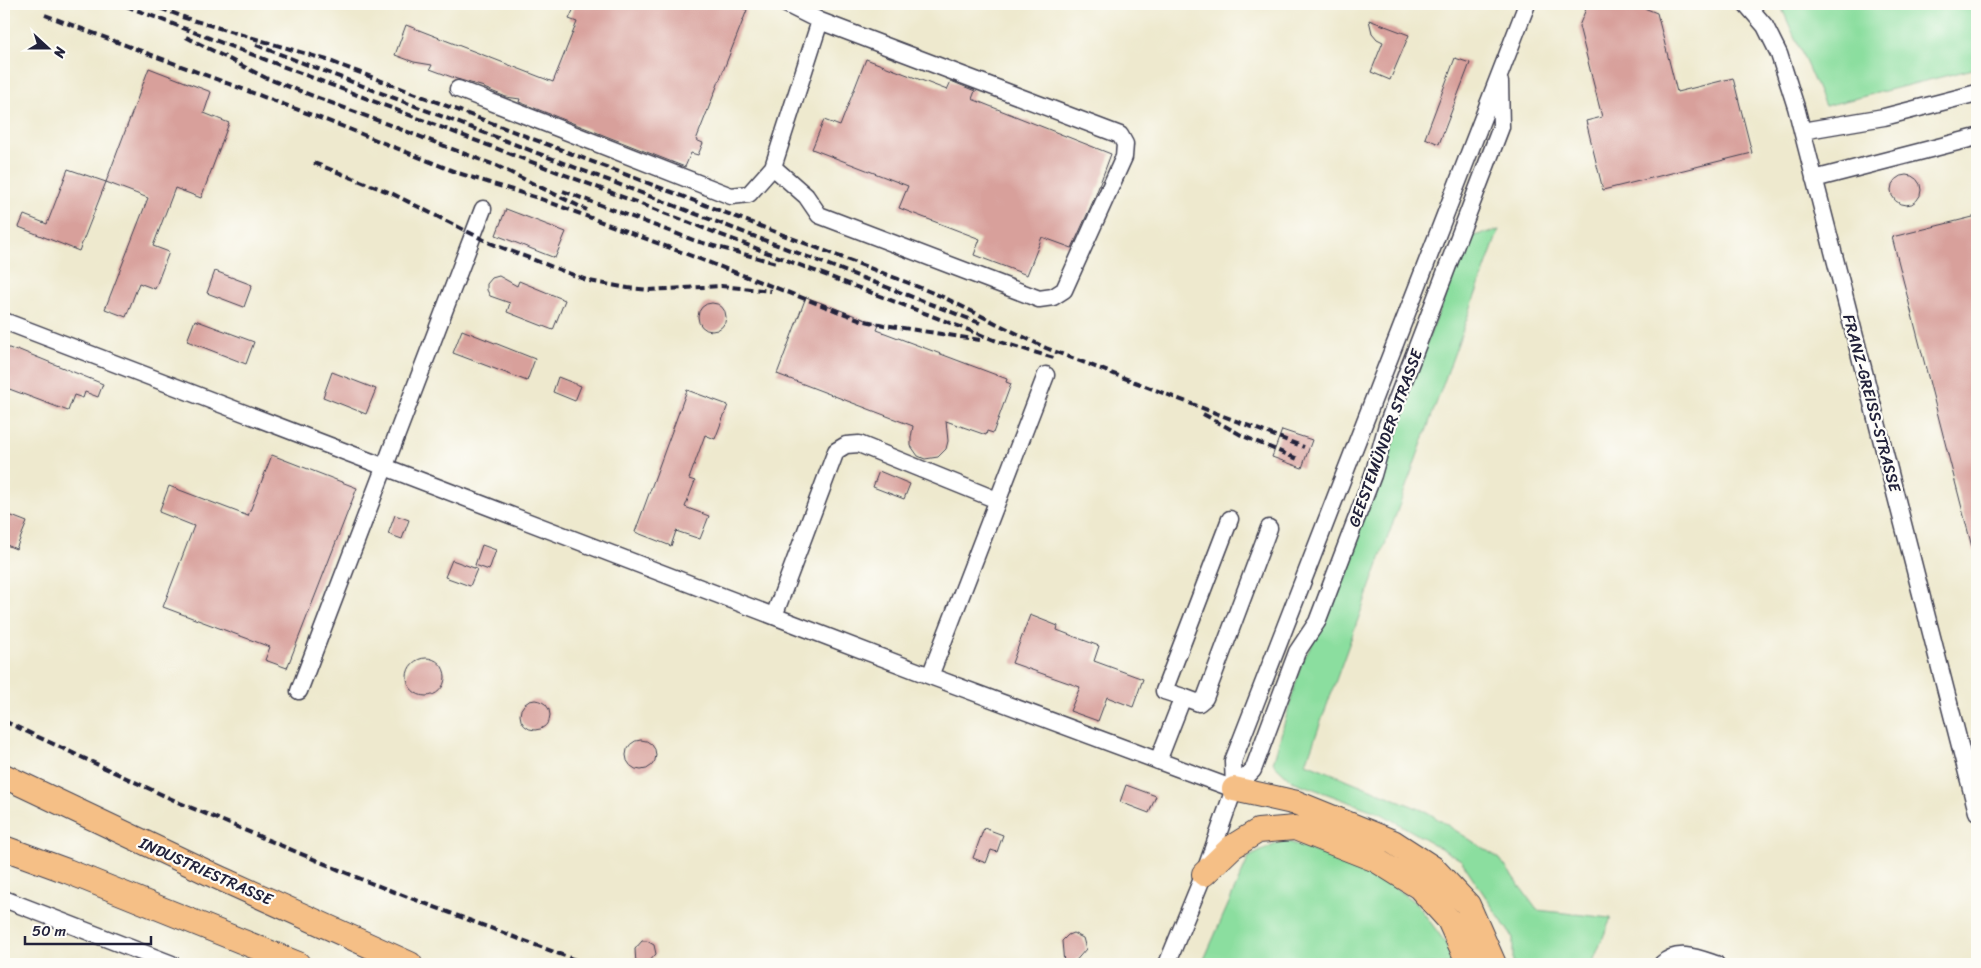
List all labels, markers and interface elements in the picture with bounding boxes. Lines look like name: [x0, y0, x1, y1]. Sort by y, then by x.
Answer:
north arrow: [22, 22, 72, 72]
text: N: [46, 43, 73, 62]
street label: FRANZ-GREISS-STRASSE: [1834, 311, 1910, 496]
street label: GEESTEMÜNDER STRASSE: [1339, 344, 1431, 531]
street label: INDUSTRIESTRASSE: [134, 828, 278, 914]
scale bar: [25, 913, 151, 945]
text: 50 m: [32, 918, 67, 944]

